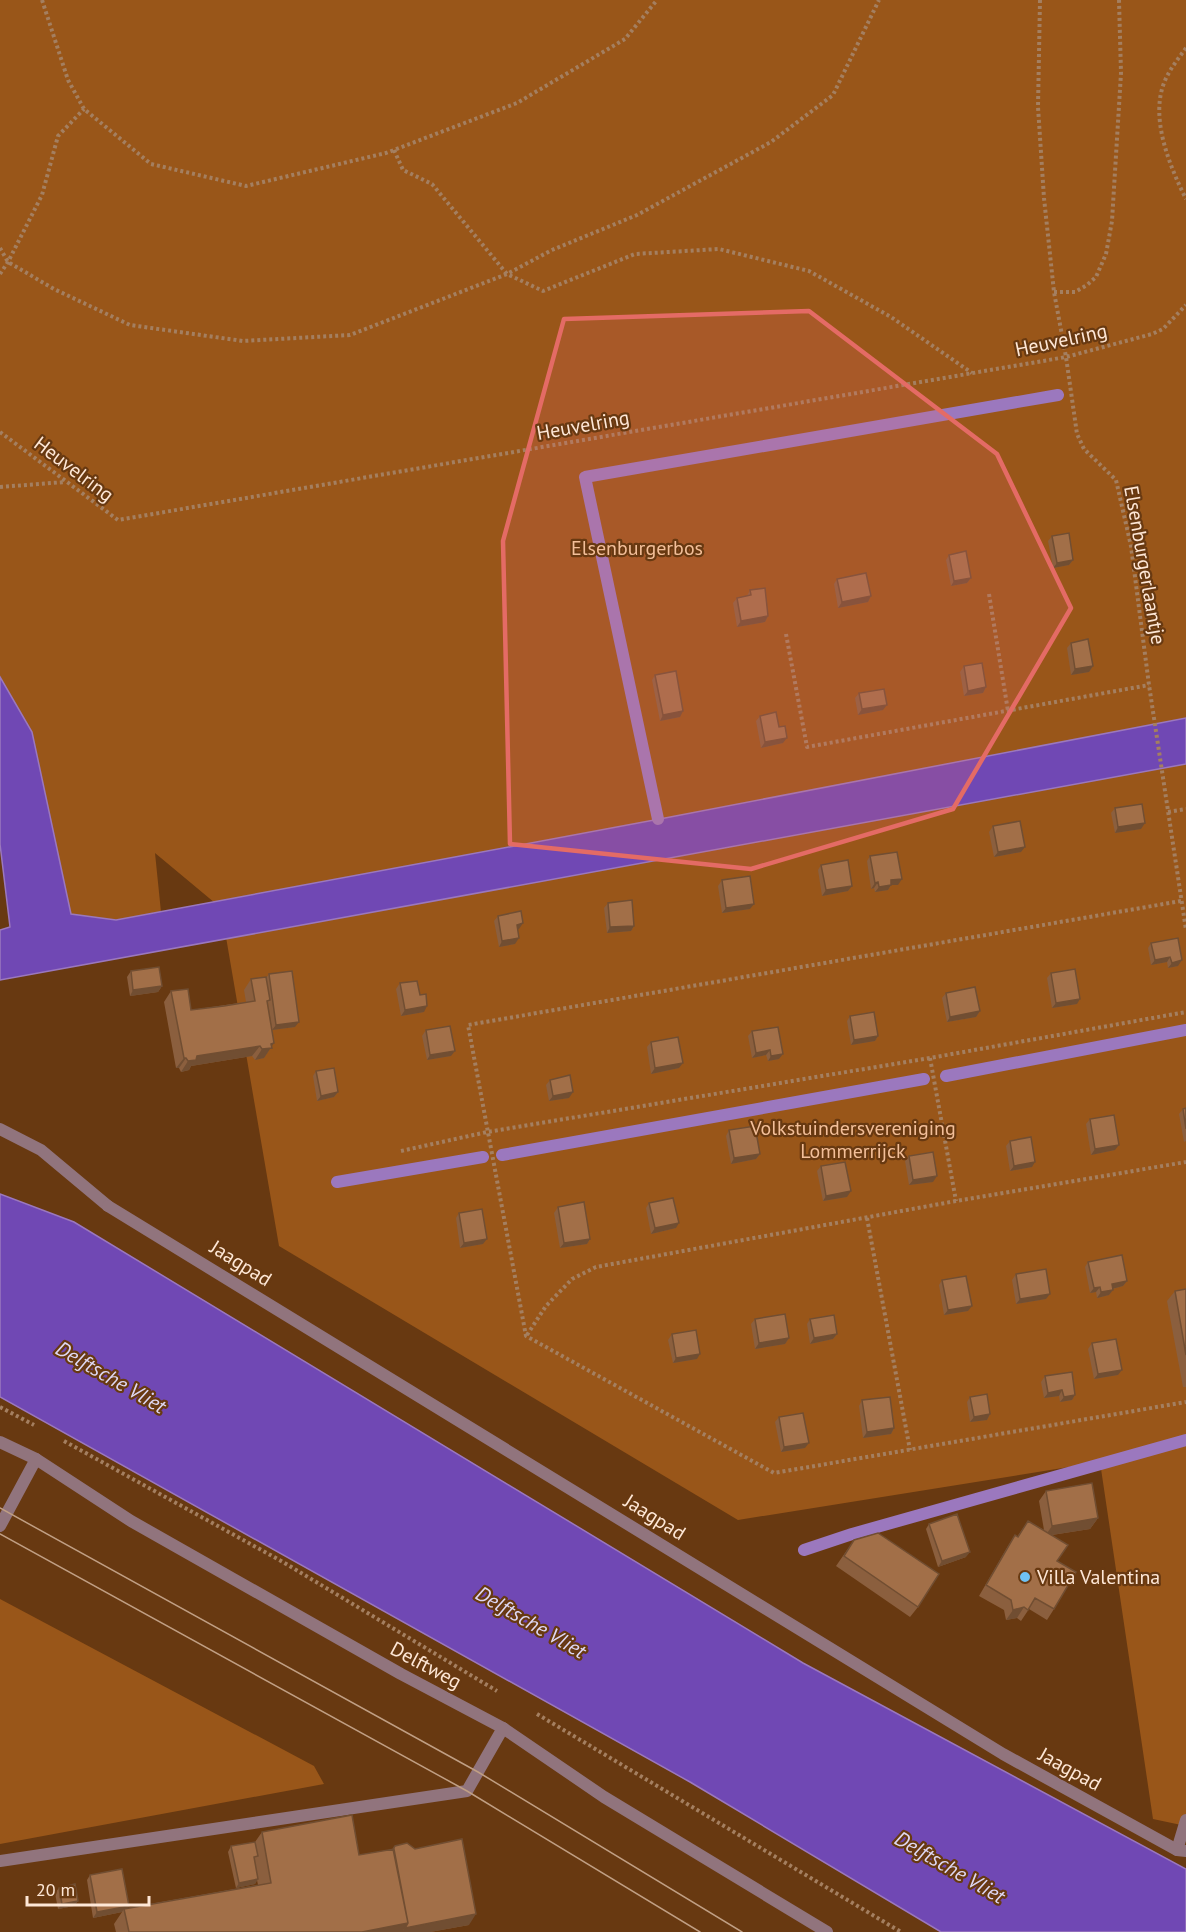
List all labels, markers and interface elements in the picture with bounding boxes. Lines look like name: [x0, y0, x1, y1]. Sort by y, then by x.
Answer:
street label: Heuvelring: [1012, 318, 1110, 362]
street label: Heuvelring: [535, 404, 631, 446]
street label: Heuvelring: [29, 430, 119, 508]
street label: Elsenburgerlaantje: [1118, 483, 1172, 647]
park label: Elsenburgerbos: [571, 535, 703, 561]
park label: Volkstuindersvereniging Lommerrijck: [749, 1115, 956, 1164]
street label: Jaagpad: [204, 1233, 277, 1292]
water label: Delftsche Vliet: [51, 1335, 172, 1420]
street label: Jaagpad: [618, 1487, 691, 1546]
place label: Villa Valentina: [1036, 1564, 1160, 1590]
marker: Villa Valentina: [1018, 1570, 1032, 1584]
water label: Delftsche Vliet: [471, 1580, 592, 1665]
street label: Delftweg: [386, 1635, 466, 1695]
street label: Jaagpad: [1033, 1741, 1106, 1797]
water label: Delftsche Vliet: [890, 1825, 1011, 1910]
scale bar: [27, 1869, 148, 1907]
text: 20 m: [36, 1878, 75, 1901]

